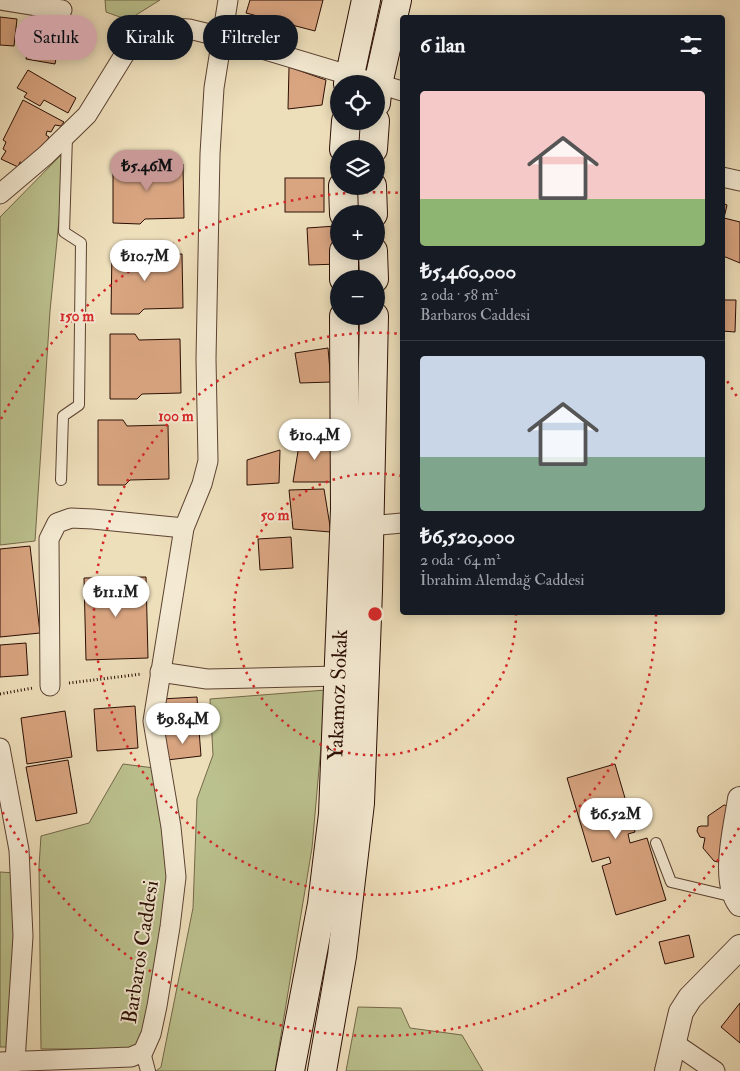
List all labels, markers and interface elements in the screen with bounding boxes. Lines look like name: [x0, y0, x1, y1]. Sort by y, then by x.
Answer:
chip: Satılık: [15, 15, 97, 60]
chip: Kiralık: [107, 15, 193, 60]
chip: Filtreler: [203, 15, 298, 60]
icon: filters: [677, 31, 705, 59]
text: 6 ilan: [420, 32, 465, 59]
map controls: [330, 75, 385, 325]
button: locate: [330, 75, 385, 130]
icon: home: [518, 123, 608, 213]
button: layers: [330, 140, 385, 195]
pin: ₺5.46M: [106, 150, 188, 192]
text: ₺5.46M: [121, 156, 173, 176]
button: +: [330, 205, 385, 260]
pin: ₺10.7M: [104, 240, 186, 282]
text: ₺10.7M: [121, 246, 169, 266]
text: ₺5,460,000: [420, 258, 516, 285]
button: −: [330, 270, 385, 325]
text: 2 oda · 58 m²: [420, 285, 498, 305]
text: Barbaros Caddesi: [420, 305, 530, 325]
text: 150 m: [60, 307, 94, 326]
icon: home: [518, 389, 608, 479]
text: 100 m: [158, 407, 194, 426]
pin: ₺10.4M: [274, 418, 356, 461]
text: ₺10.4M: [290, 425, 340, 445]
text: 50 m: [261, 506, 290, 525]
text: ₺6,520,000: [420, 523, 515, 550]
text: 2 oda · 64 m²: [420, 550, 500, 570]
text: İbrahim Alemdağ Caddesi: [420, 570, 585, 590]
pin: ₺11.1M: [75, 576, 157, 618]
text: ₺11.1M: [94, 582, 138, 602]
centre of rings: [366, 605, 384, 623]
street label: Yakamoz Sokak: [322, 629, 354, 761]
pin: ₺9.84M: [142, 702, 224, 745]
text: ₺9.84M: [157, 709, 209, 729]
pin: ₺6.52M: [575, 798, 657, 840]
text: ₺6.52M: [591, 804, 641, 824]
street label: Barbaros Caddesi: [116, 878, 165, 1026]

